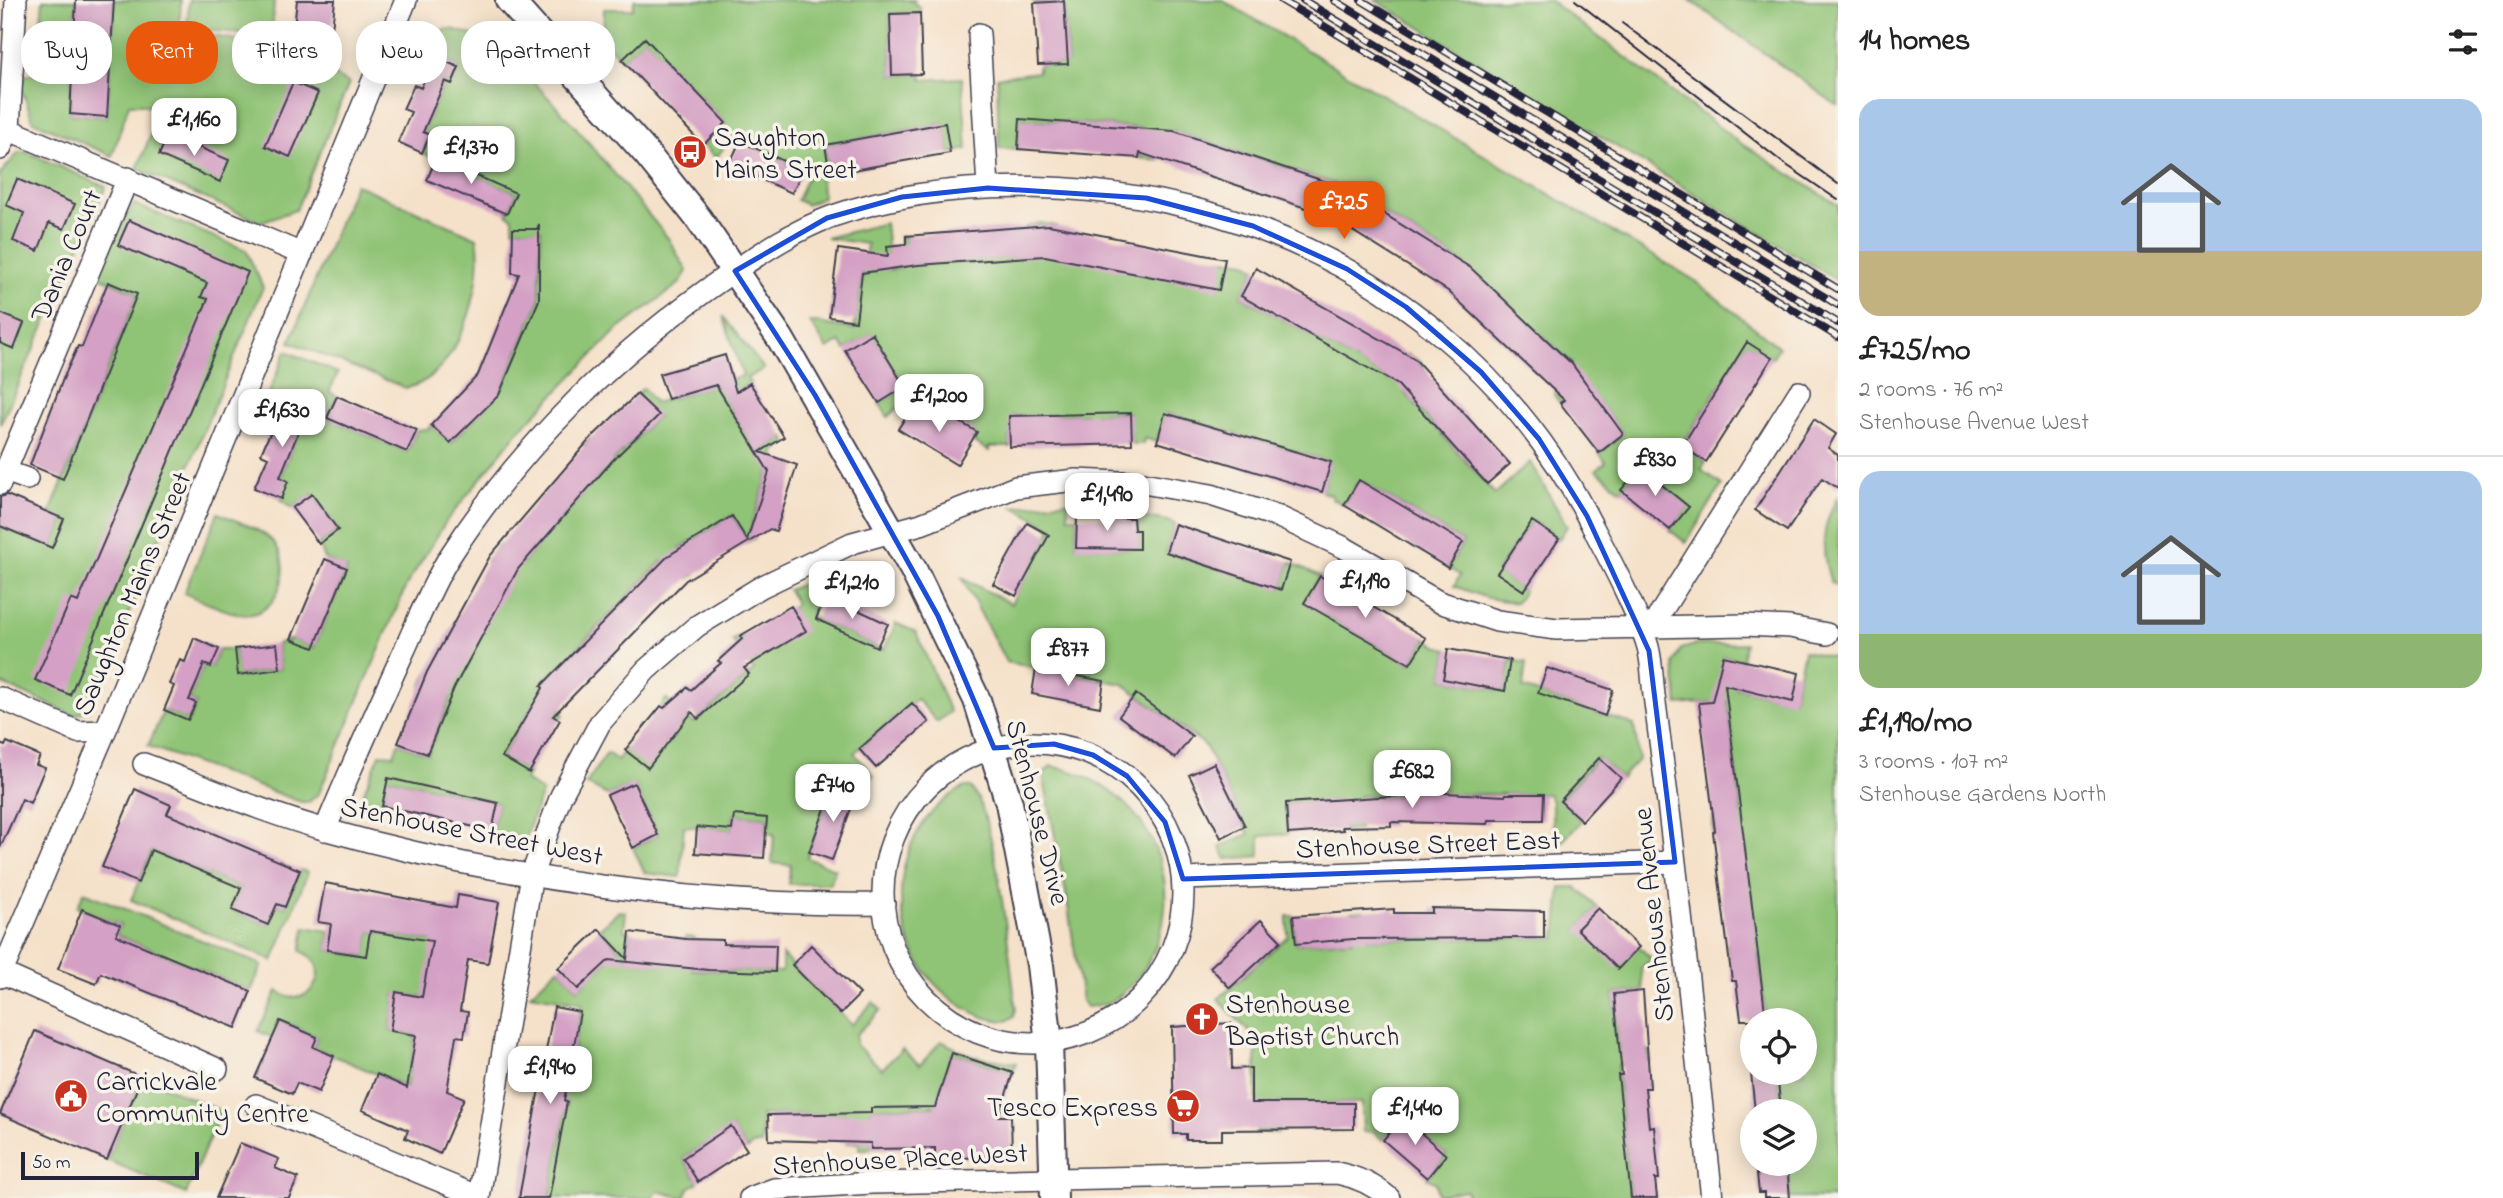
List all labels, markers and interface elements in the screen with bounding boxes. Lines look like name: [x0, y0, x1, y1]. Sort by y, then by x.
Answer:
text: 14 homes: [1859, 20, 1970, 64]
chip: Buy: [21, 21, 112, 84]
chip: Rent: [126, 21, 218, 84]
chip: Filters: [232, 21, 342, 84]
chip: New: [356, 21, 447, 84]
chip: Apartment: [461, 21, 615, 84]
icon: filters: [2444, 23, 2482, 61]
pin: £1,160: [137, 99, 251, 158]
text: £1,160: [167, 104, 221, 137]
place label: Saughton Mains Street: [714, 119, 857, 192]
pin: £1,370: [414, 127, 528, 186]
text: £1,370: [444, 132, 498, 165]
bus stop icon: Saughton Mains Street: [671, 133, 709, 171]
icon: home: [2108, 145, 2234, 271]
pin: £725: [1303, 182, 1385, 241]
street label: Dania Court: [21, 184, 115, 330]
text: £725: [1320, 187, 1368, 220]
text: £725/mo: [1859, 330, 1971, 374]
pin: £1,200: [882, 374, 996, 434]
text: 2 rooms · 76 m²: [1859, 374, 2003, 407]
text: £1,200: [910, 380, 968, 413]
pin: £1,630: [225, 390, 339, 449]
text: £1,630: [254, 395, 310, 428]
text: Stenhouse Avenue West: [1859, 407, 2089, 440]
pin: £830: [1614, 438, 1696, 498]
text: £830: [1634, 444, 1676, 477]
street label: Saughton Mains Street: [64, 466, 204, 723]
pin: £1,490: [1050, 474, 1164, 533]
text: £1,490: [1081, 479, 1133, 512]
icon: home: [2108, 517, 2234, 643]
pin: £1,190: [1308, 560, 1422, 620]
pin: £1,210: [795, 562, 909, 621]
text: £1,190: [1340, 566, 1390, 599]
text: £1,210: [825, 567, 879, 600]
pin: £877: [1027, 628, 1109, 688]
text: £877: [1047, 634, 1089, 667]
text: £1,190/mo: [1859, 702, 1972, 746]
street label: Stenhouse Drive: [993, 716, 1079, 910]
text: 3 rooms · 107 m²: [1859, 746, 2008, 779]
pin: £682: [1371, 750, 1453, 810]
text: £682: [1390, 756, 1434, 789]
pin: £740: [792, 764, 874, 824]
text: £740: [811, 770, 855, 803]
text: Stenhouse Gardens North: [1859, 779, 2106, 812]
street label: Stenhouse Street West: [336, 788, 606, 879]
street label: Stenhouse Avenue: [1624, 805, 1687, 1024]
street label: Stenhouse Street East: [1295, 821, 1561, 872]
place label: Stenhouse Baptist Church: [1225, 986, 1399, 1059]
church icon: Stenhouse Baptist Church: [1183, 1000, 1221, 1038]
map controls: [1740, 1008, 1817, 1176]
button: locate: [1740, 1008, 1817, 1085]
pin: £1,940: [493, 1046, 607, 1106]
text: £1,940: [524, 1052, 576, 1085]
place label: Carrickvale Community Centre: [96, 1063, 309, 1136]
public building icon: Carrickvale Community Centre: [52, 1077, 90, 1115]
supermarket icon: Tesco Express: [1164, 1087, 1202, 1125]
pin: £1,440: [1358, 1088, 1472, 1147]
place label: Tesco Express: [987, 1089, 1158, 1130]
text: £1,440: [1388, 1093, 1442, 1126]
button: layers: [1740, 1099, 1817, 1176]
street label: Stenhouse Place West: [772, 1134, 1029, 1189]
scale bar: [21, 1149, 200, 1181]
text: 50 m: [32, 1150, 71, 1177]

